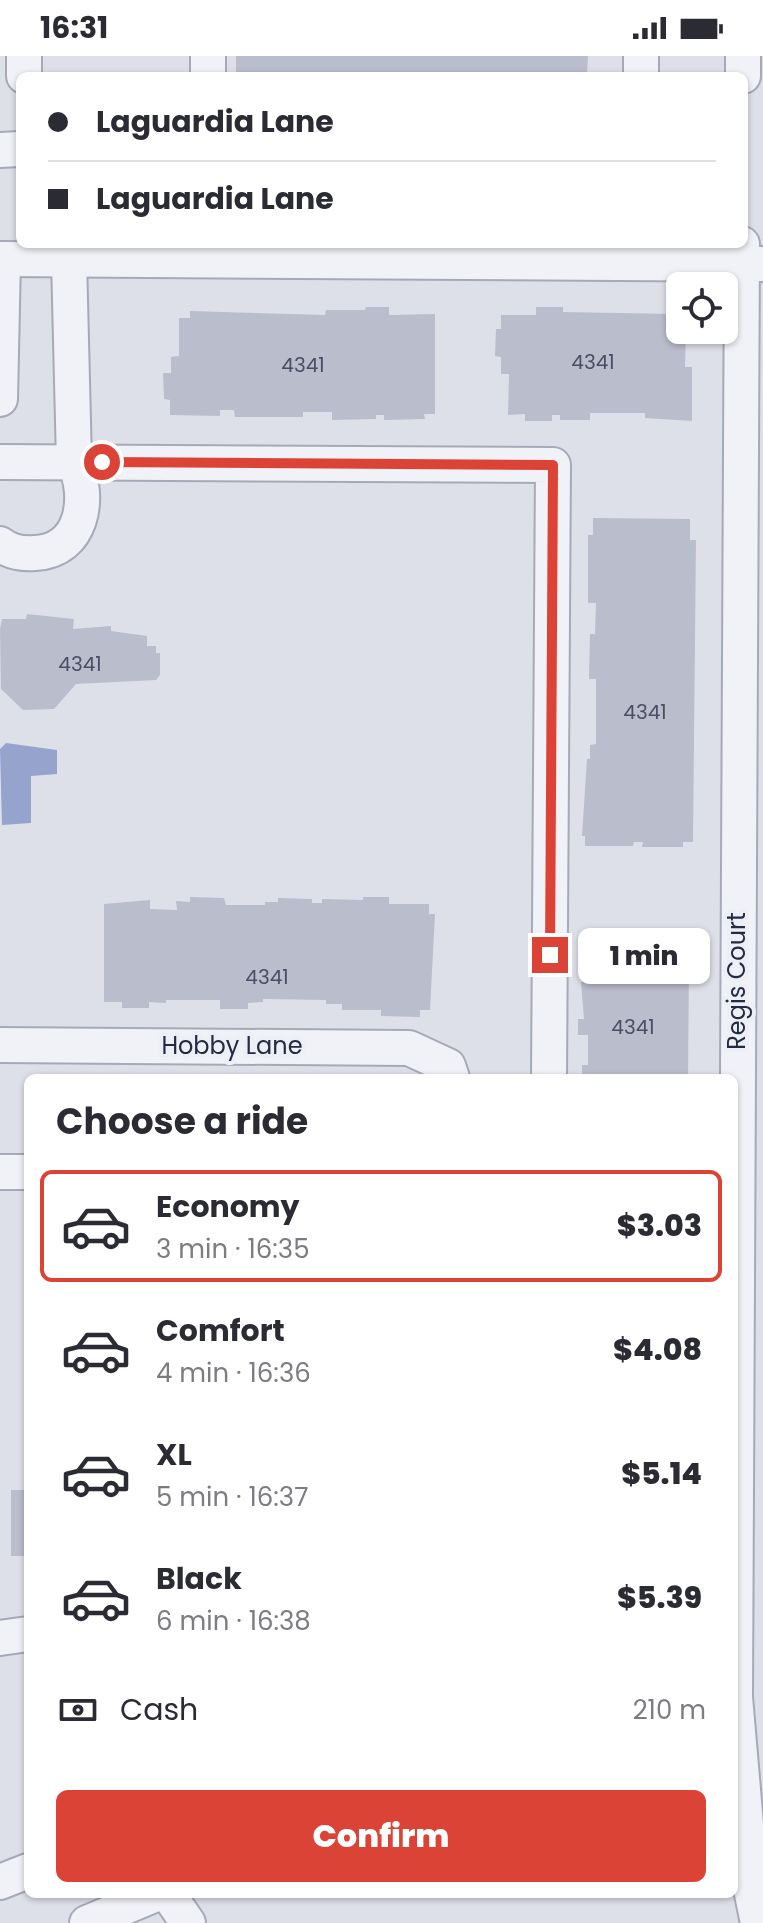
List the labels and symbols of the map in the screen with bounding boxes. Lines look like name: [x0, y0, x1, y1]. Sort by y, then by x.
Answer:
house number: 4341: [571, 348, 615, 376]
house number: 4341: [281, 351, 325, 379]
route start: [84, 444, 120, 480]
house number: 4341: [58, 650, 102, 678]
house number: 4341: [623, 698, 667, 726]
street label: Regis Court: [720, 912, 753, 1050]
callout: 1 min: [578, 927, 710, 983]
route end: [532, 937, 568, 973]
house number: 4341: [245, 963, 289, 991]
house number: 4341: [611, 1013, 655, 1041]
street label: Hobby Lane: [161, 1029, 303, 1062]

